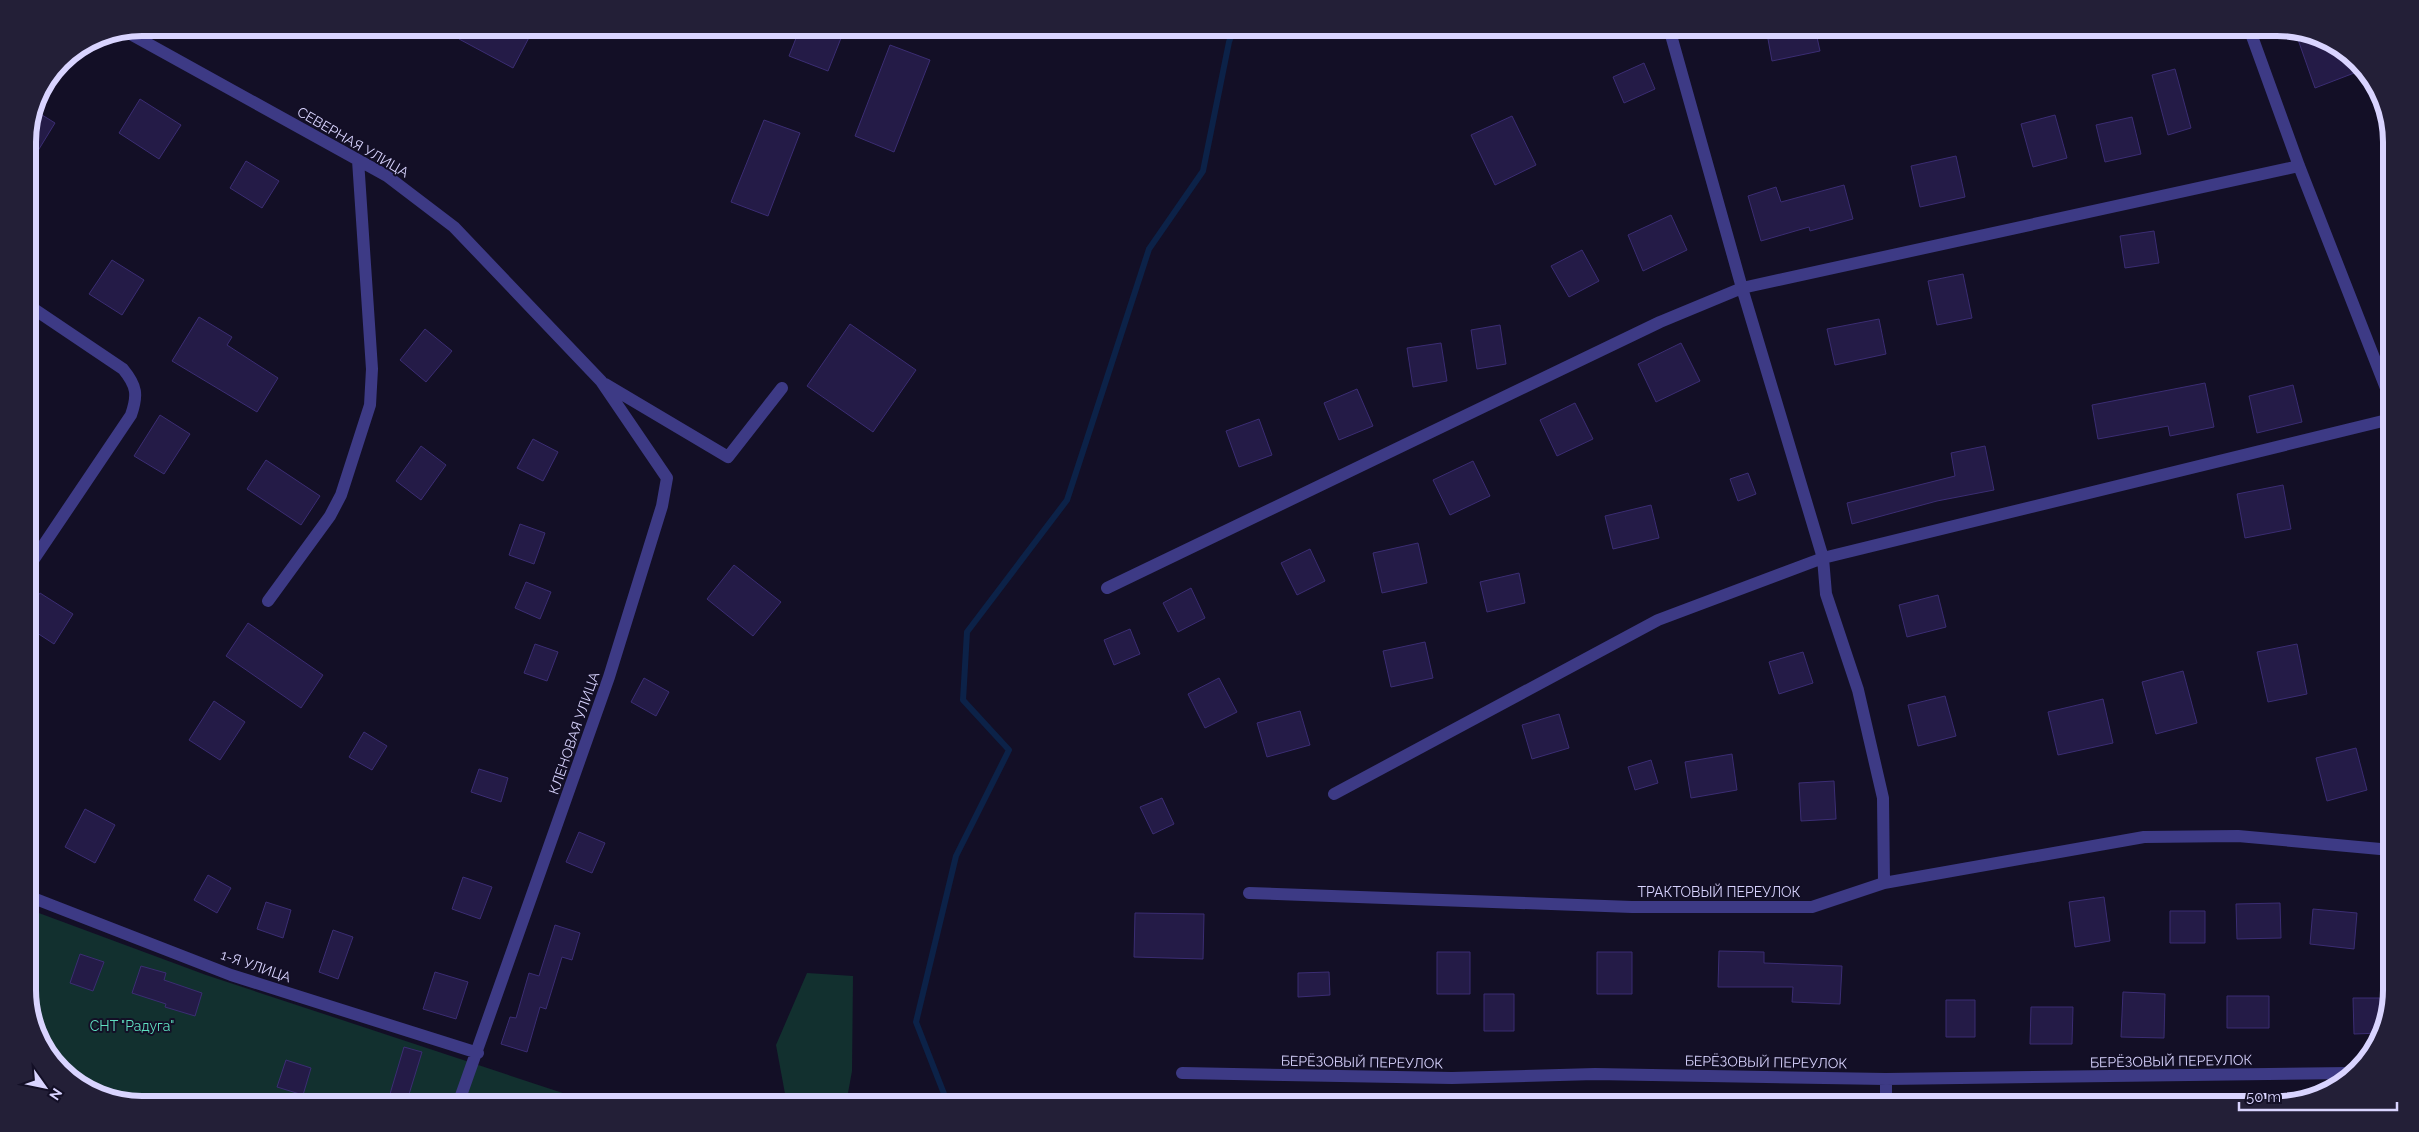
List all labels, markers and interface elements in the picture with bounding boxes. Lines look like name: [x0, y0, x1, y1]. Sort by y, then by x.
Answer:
street label: СЕВЕРНАЯ УЛИЦА: [294, 104, 412, 181]
street label: КЛЕНОВАЯ УЛИЦА: [545, 669, 603, 796]
street label: ТРАКТОВЫЙ ПЕРЕУЛОК: [1637, 883, 1801, 900]
street label: 1-Я УЛИЦА: [219, 946, 294, 986]
park label: СНТ "Радуга": [90, 1018, 174, 1034]
street label: БЕРЁЗОВЫЙ ПЕРЕУЛОК: [2090, 1050, 2252, 1070]
street label: БЕРЁЗОВЫЙ ПЕРЕУЛОК: [1281, 1051, 1443, 1071]
street label: БЕРЁЗОВЫЙ ПЕРЕУЛОК: [1685, 1051, 1847, 1071]
north arrow: [20, 1062, 70, 1112]
scale bar: [2239, 1080, 2396, 1112]
text: N: [46, 1085, 66, 1103]
text: 50 m: [2246, 1088, 2281, 1106]

